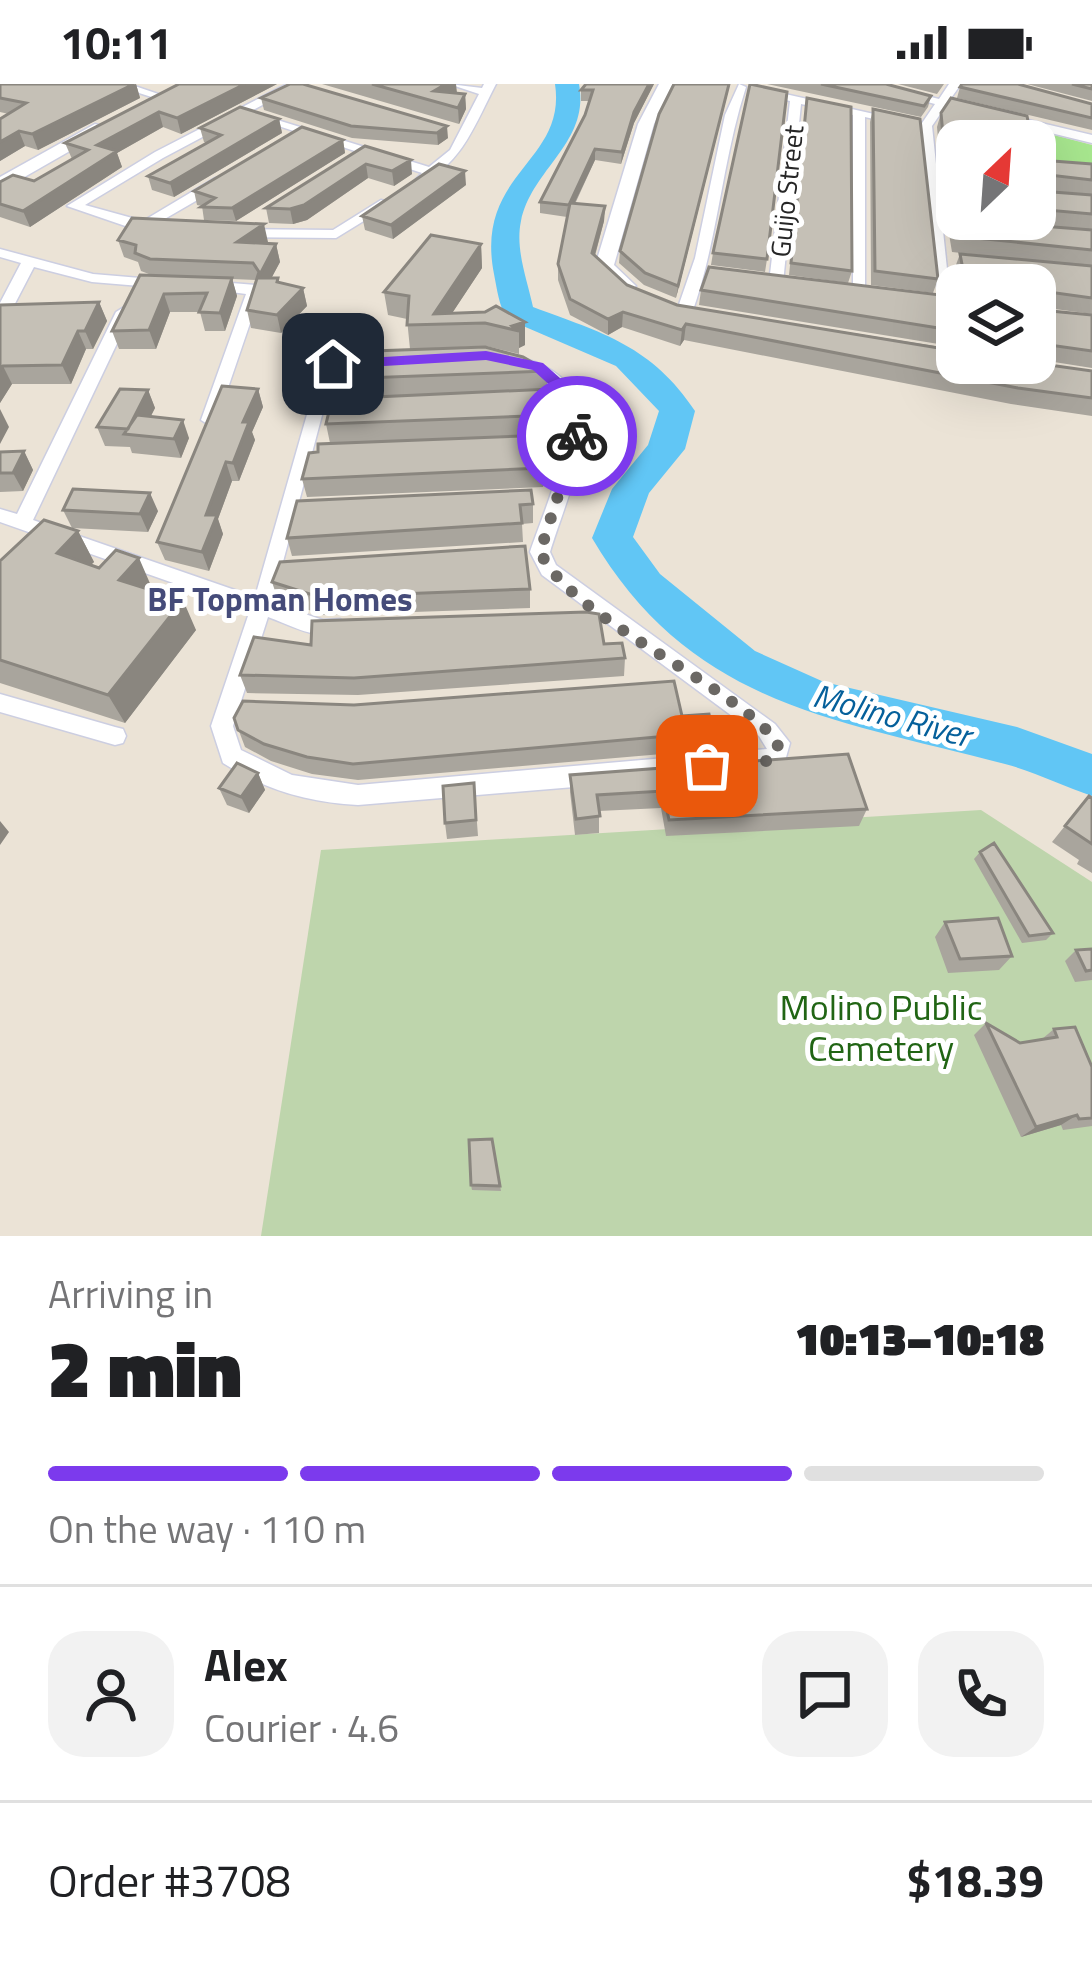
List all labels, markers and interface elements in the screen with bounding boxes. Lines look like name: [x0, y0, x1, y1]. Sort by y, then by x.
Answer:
text: 10:11: [60, 8, 172, 76]
north arrow: [936, 120, 1056, 240]
map controls: [936, 120, 1056, 384]
street label: Guijo Street: [759, 122, 813, 259]
button: layers: [936, 264, 1056, 384]
pin: [282, 313, 384, 415]
icon: home: [300, 331, 366, 397]
courier: [517, 376, 637, 496]
icon: bike: [544, 403, 610, 469]
district label: BF Topman Homes: [147, 574, 413, 624]
water label: Molino River: [808, 670, 980, 761]
pin: [656, 715, 758, 817]
icon: bag: [674, 733, 740, 799]
park label: Molino Public Cemetery: [780, 979, 982, 1075]
text: Arriving in: [48, 1264, 213, 1323]
text: 10:13–10:18: [795, 1304, 1044, 1372]
text: 2 min: [48, 1309, 242, 1427]
text: On the way · 110 m: [48, 1499, 366, 1558]
text: Alex: [204, 1630, 288, 1698]
button: person: [48, 1631, 174, 1757]
button: chat: [762, 1631, 888, 1757]
button: phone: [918, 1631, 1044, 1757]
text: Courier · 4.6: [204, 1698, 399, 1757]
text: Order #3708: [48, 1846, 291, 1914]
text: $18.39: [906, 1846, 1044, 1914]

